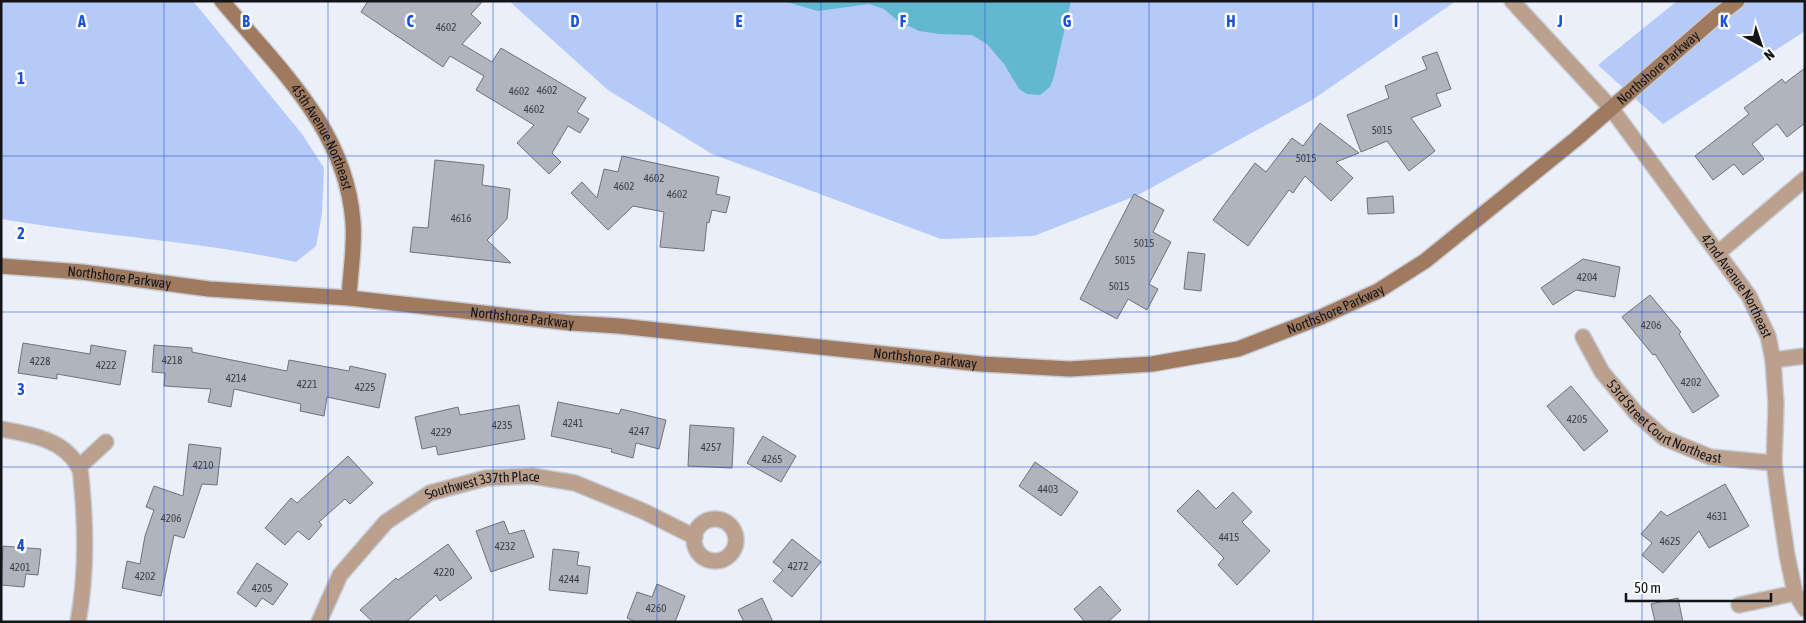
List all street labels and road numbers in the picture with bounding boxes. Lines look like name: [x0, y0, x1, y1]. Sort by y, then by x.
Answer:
street label: Northshore Parkway: [1613, 27, 1703, 108]
street label: 45th Avenue Northeast: [288, 81, 356, 192]
street label: 42nd Avenue Northeast: [1698, 230, 1776, 340]
street label: Northshore Parkway: [67, 263, 172, 292]
street label: Northshore Parkway: [1285, 281, 1387, 337]
street label: Northshore Parkway: [469, 304, 575, 331]
street label: Northshore Parkway: [872, 345, 978, 372]
street label: 53rd Street Court Northeast: [1604, 376, 1722, 466]
street label: Southwest 337th Place: [422, 468, 541, 502]

